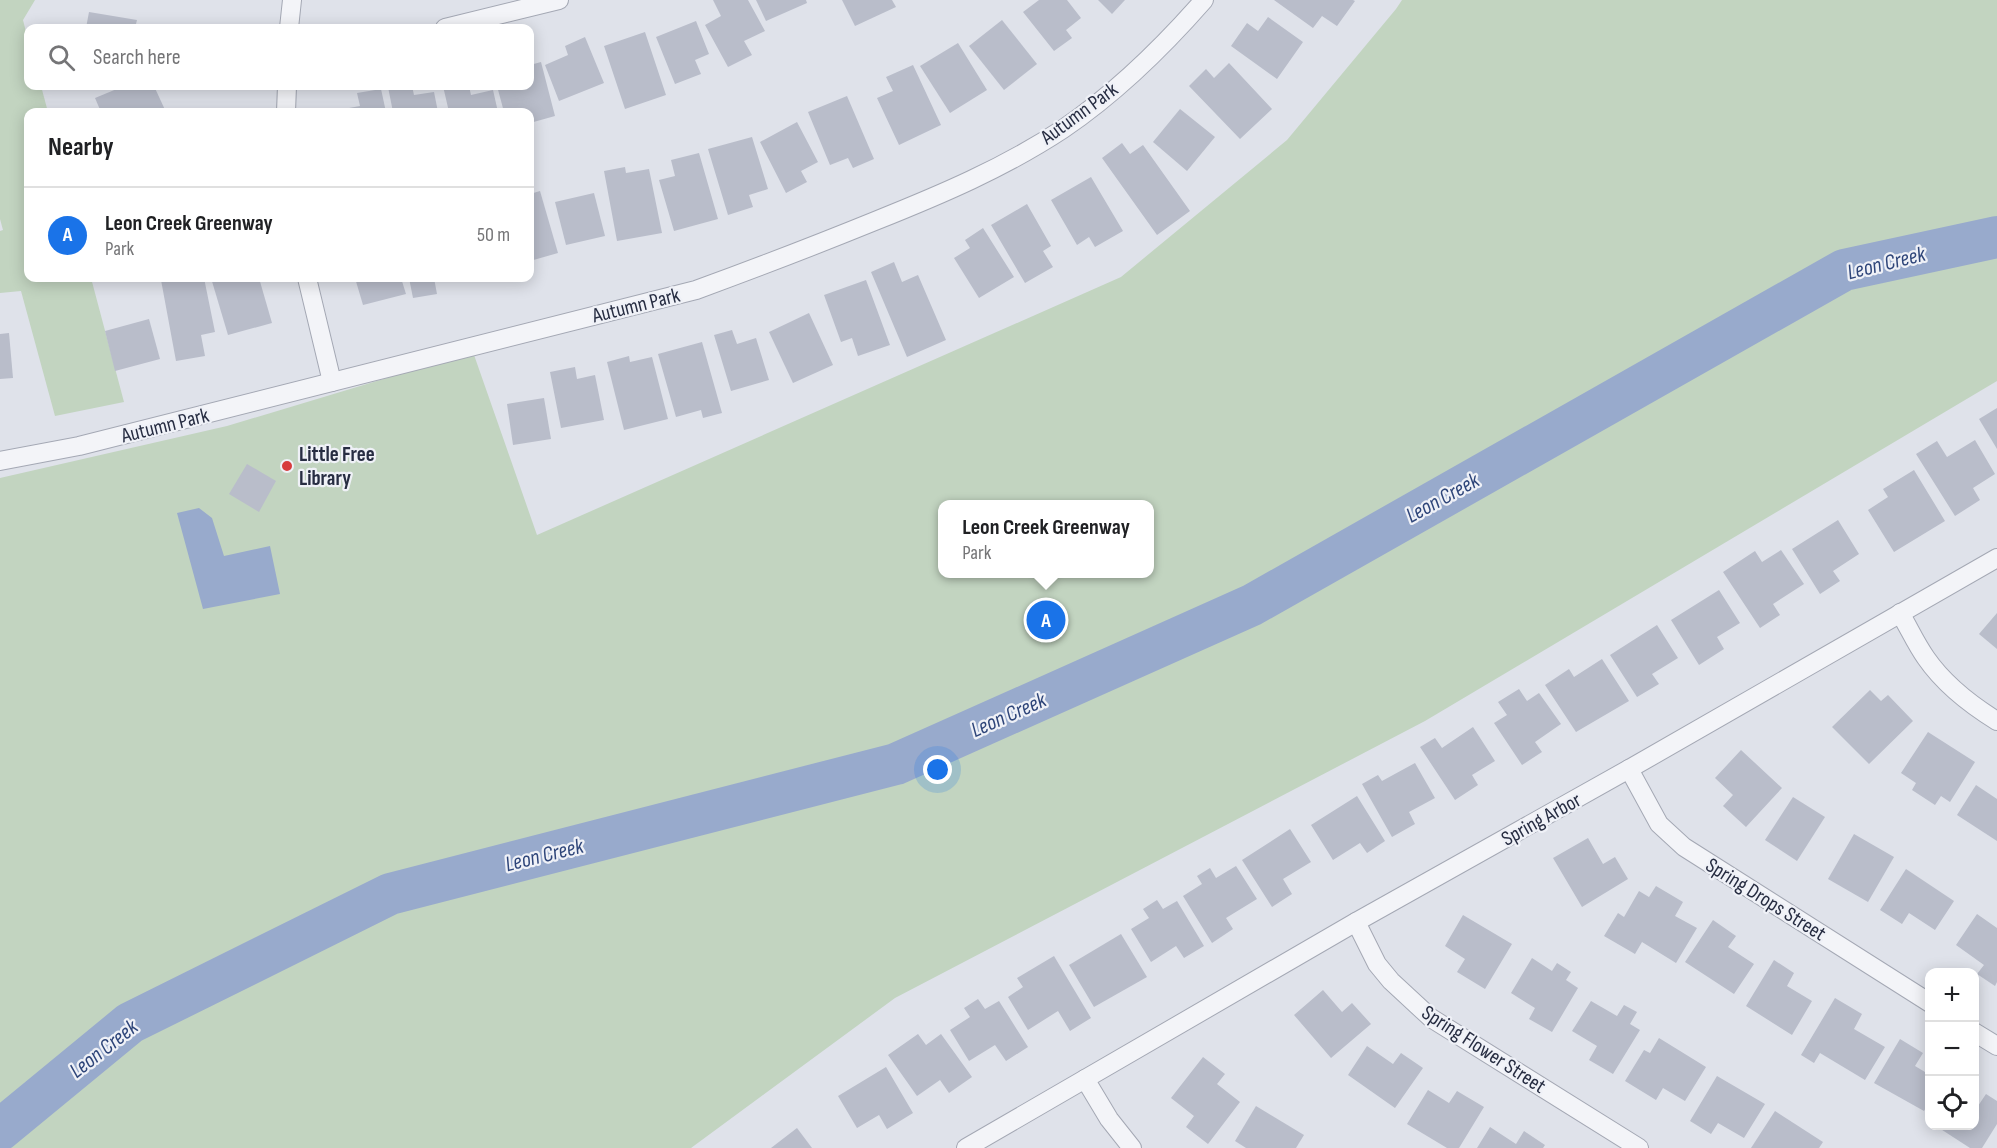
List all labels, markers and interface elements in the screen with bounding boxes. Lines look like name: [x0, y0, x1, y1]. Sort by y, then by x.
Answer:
search box: [24, 24, 534, 90]
icon: search: [45, 41, 78, 74]
text: Search here: [93, 44, 180, 71]
street label: Autumn Park: [1035, 77, 1123, 150]
text: Nearby: [48, 132, 114, 163]
text: Leon Creek Greenway: [105, 210, 273, 237]
text: A: [63, 223, 72, 247]
text: 50 m: [477, 223, 510, 247]
text: Park: [105, 237, 134, 261]
water label: Leon Creek: [1845, 241, 1929, 286]
street label: Autumn Park: [589, 283, 683, 329]
street label: Autumn Park: [118, 403, 212, 449]
place label: Little Free Library: [299, 442, 375, 491]
marker: Little Free Library: [280, 459, 294, 473]
water label: Leon Creek: [1401, 467, 1485, 529]
popup: [938, 500, 1154, 578]
text: Leon Creek Greenway: [962, 514, 1130, 541]
text: Park: [962, 541, 991, 565]
pin: A: [1026, 598, 1066, 642]
water label: Leon Creek: [967, 687, 1051, 744]
your location: [923, 755, 952, 784]
street label: Spring Arbor: [1497, 787, 1585, 852]
water label: Leon Creek: [503, 833, 587, 878]
street label: Spring Drops Street: [1701, 853, 1830, 946]
map controls: [1925, 968, 1979, 1130]
button: +: [1925, 968, 1979, 1022]
street label: Spring Flower Street: [1417, 1000, 1550, 1099]
water label: Leon Creek: [64, 1014, 144, 1084]
button: −: [1925, 1022, 1979, 1076]
button: locate: [1925, 1076, 1979, 1130]

